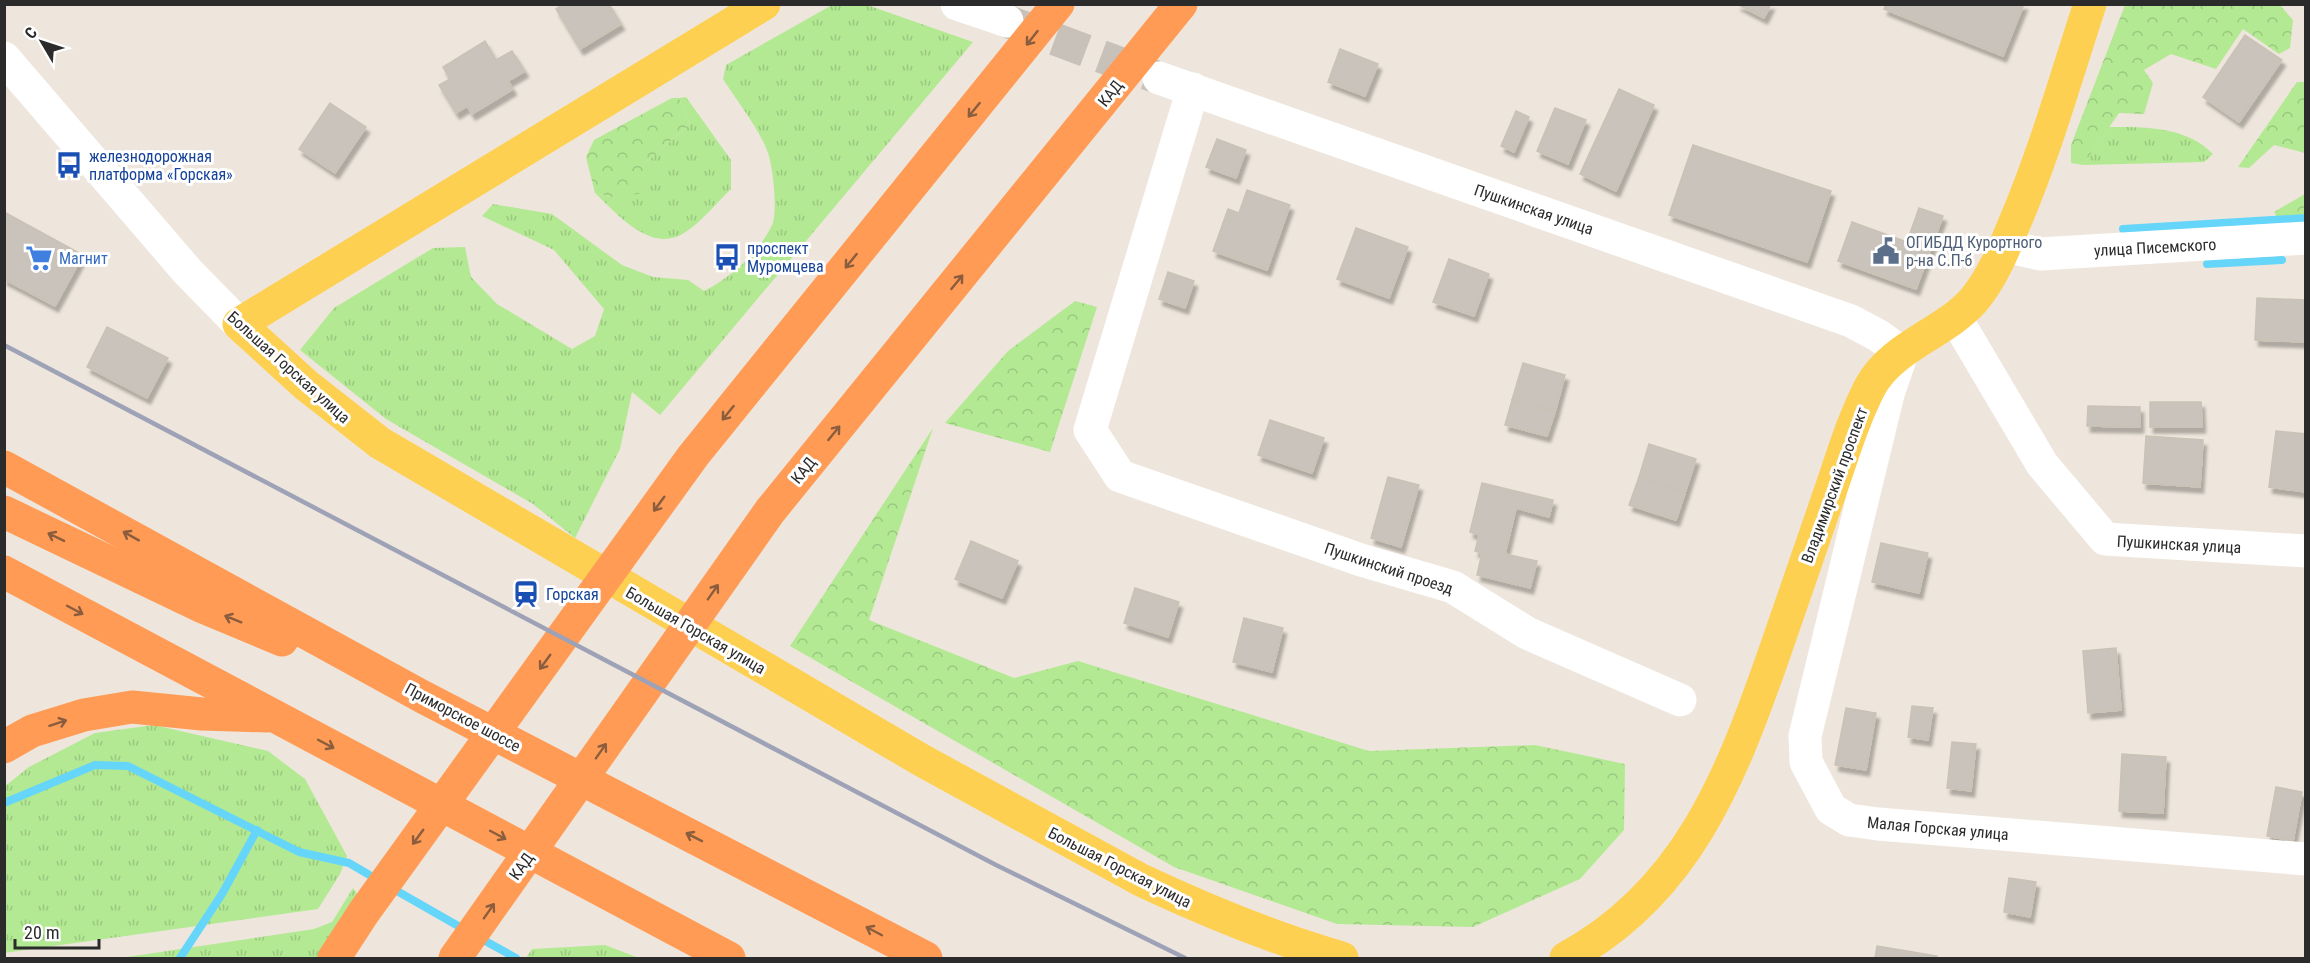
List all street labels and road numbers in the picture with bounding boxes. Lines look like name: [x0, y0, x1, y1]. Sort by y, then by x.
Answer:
street label: КАД: [1094, 76, 1127, 111]
street label: Пушкинская улица: [1472, 180, 1596, 239]
street label: улица Писемского: [2093, 235, 2217, 260]
street label: Большая Горская улица: [224, 307, 354, 427]
street label: Владимирский проспект: [1797, 405, 1872, 566]
street label: КАД: [787, 453, 820, 488]
street label: Пушкинская улица: [2116, 532, 2242, 557]
street label: Пушкинский проезд: [1322, 539, 1456, 598]
street label: Большая Горская улица: [623, 583, 769, 678]
street label: Приморское шоссе: [402, 679, 524, 756]
street label: Малая Горская улица: [1866, 813, 2010, 844]
street label: Большая Горская улица: [1045, 823, 1194, 912]
street label: КАД: [505, 849, 538, 884]

